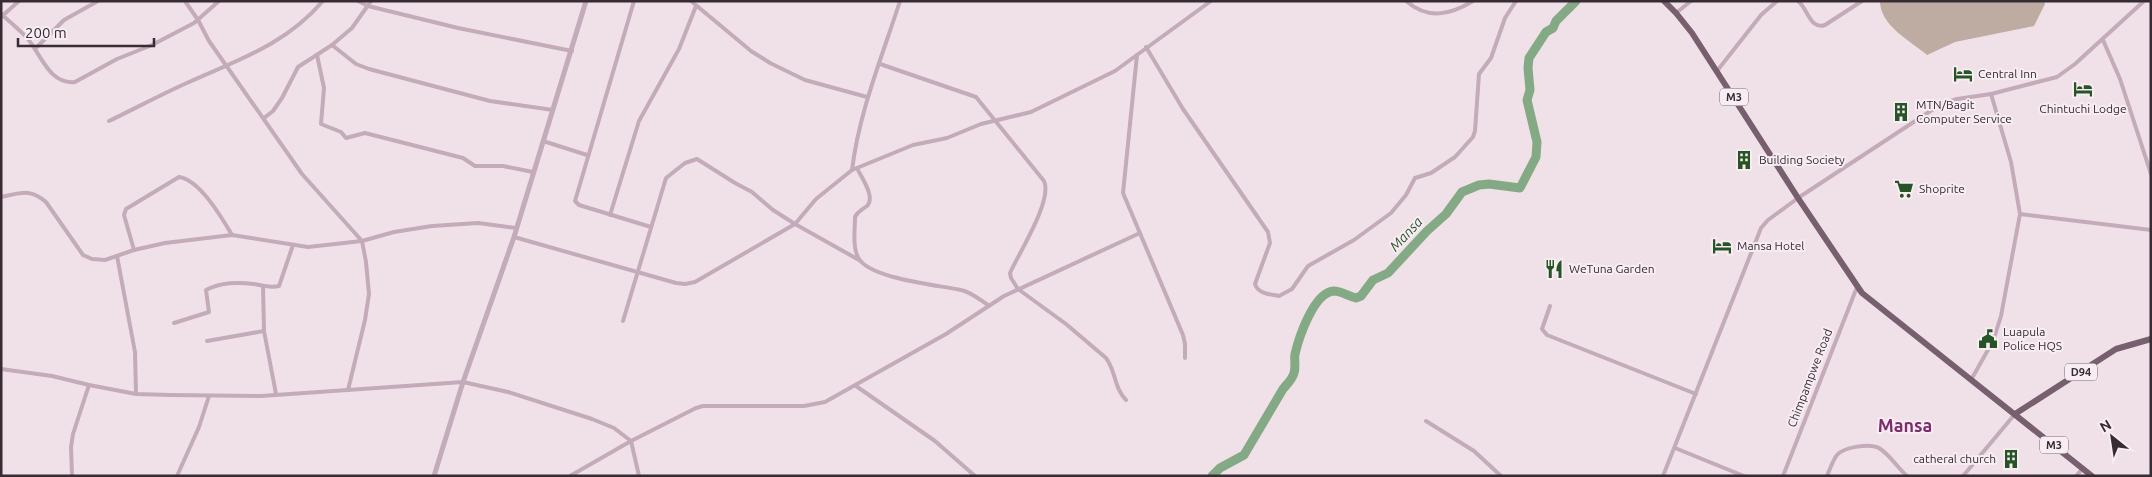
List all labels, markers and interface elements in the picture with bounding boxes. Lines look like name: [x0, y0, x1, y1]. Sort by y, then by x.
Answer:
scale bar: [18, 15, 154, 47]
text: 200 m: [25, 24, 67, 41]
hotel icon: Central Inn: [1952, 63, 1974, 85]
place label: Central Inn: [1978, 67, 2037, 80]
hotel icon: Chintuchi Lodge: [2072, 78, 2094, 100]
road number: M3: [1720, 88, 1748, 105]
place label: MTN/Bagit Computer Service: [1916, 98, 2012, 125]
building icon: MTN/Bagit Computer Service: [1890, 101, 1912, 123]
place label: Chintuchi Lodge: [2039, 102, 2127, 115]
building icon: Building Society: [1733, 149, 1755, 171]
place label: Building Society: [1759, 153, 1845, 166]
supermarket icon: Shoprite: [1893, 178, 1915, 200]
place label: Shoprite: [1919, 182, 1965, 195]
water label: Mansa: [1386, 213, 1426, 254]
hotel icon: Mansa Hotel: [1711, 235, 1733, 257]
place label: Mansa Hotel: [1737, 239, 1804, 252]
restaurant icon: WeTuna Garden: [1543, 258, 1565, 280]
place label: WeTuna Garden: [1569, 262, 1655, 275]
place label: Luapula Police HQS: [2003, 325, 2062, 352]
street label: Chimpampwe Road: [1785, 327, 1834, 429]
public building icon: Luapula Police HQS: [1977, 328, 1999, 350]
road number: D94: [2065, 364, 2097, 381]
north arrow: [2087, 412, 2137, 462]
district label: Mansa: [1878, 415, 1932, 435]
text: N: [2097, 416, 2114, 435]
road number: M3: [2040, 436, 2068, 454]
building icon: catheral church: [2000, 448, 2022, 470]
place label: catheral church: [1913, 452, 1996, 465]

